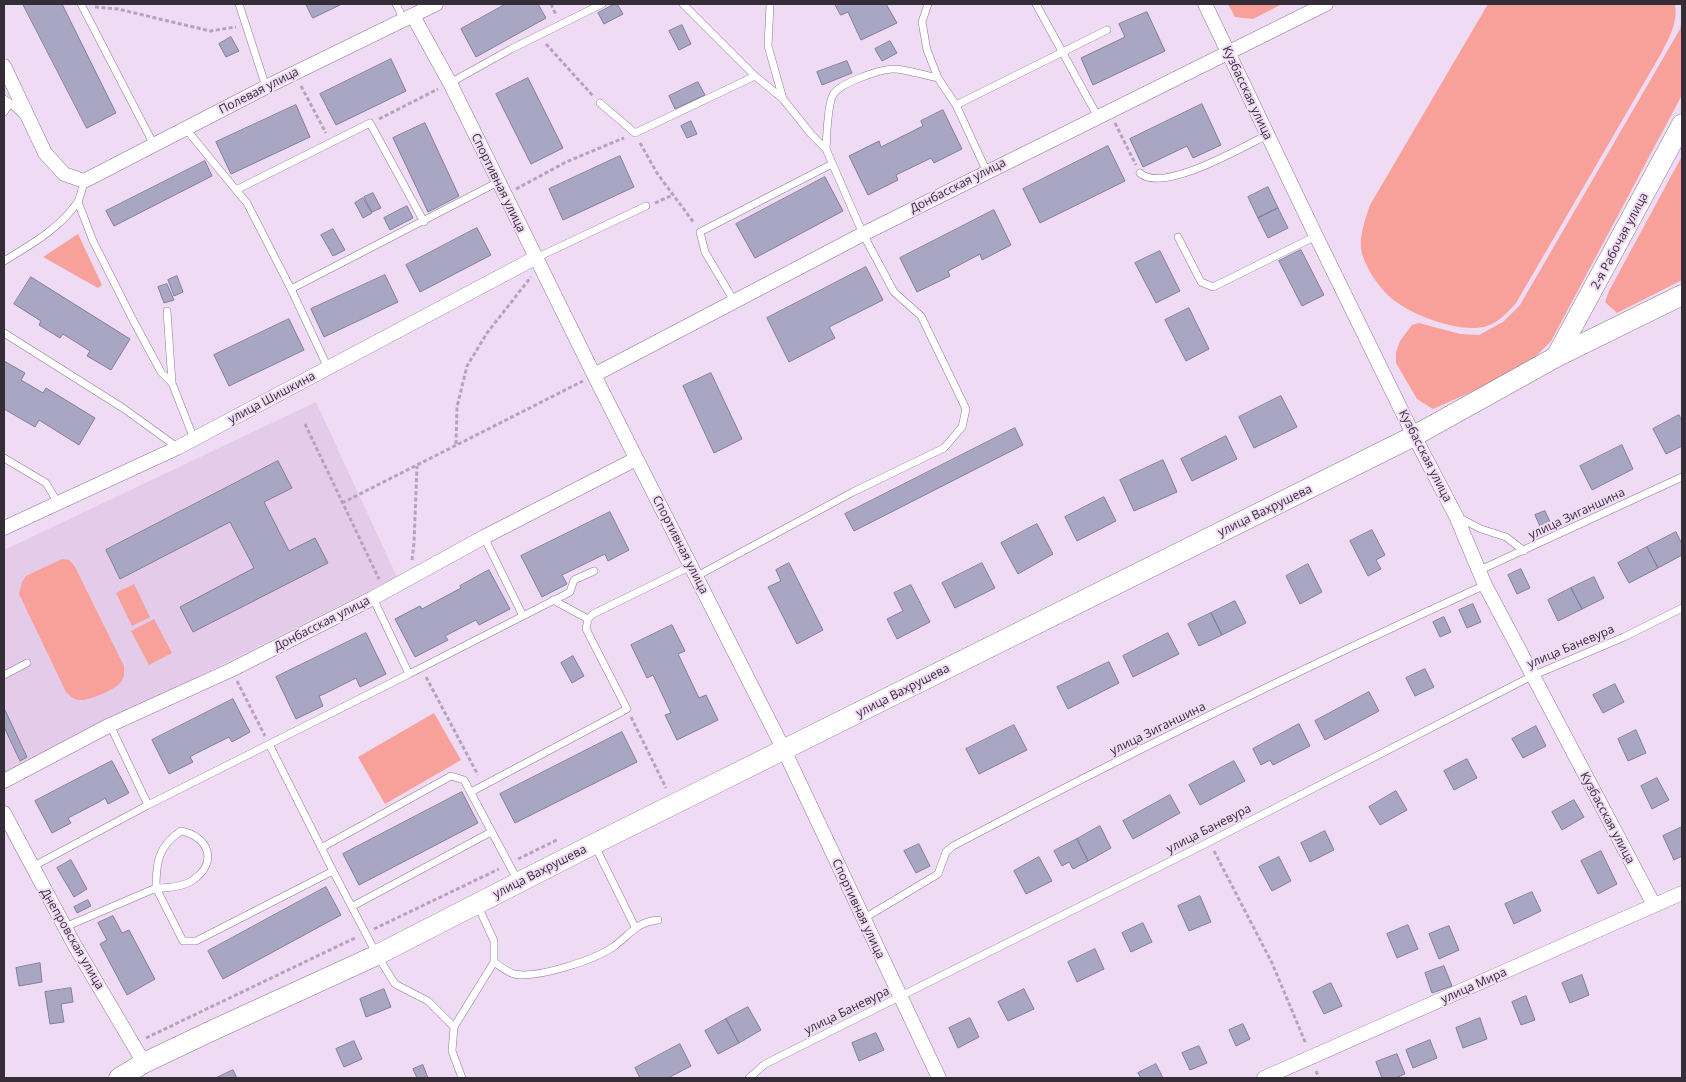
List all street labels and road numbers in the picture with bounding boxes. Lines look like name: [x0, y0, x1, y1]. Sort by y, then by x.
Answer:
street label: Кузбасская улица: [1219, 44, 1275, 142]
street label: Полевая улица: [217, 65, 301, 117]
street label: Спортивная улица: [468, 131, 528, 235]
street label: Донбасская улица: [908, 156, 1008, 216]
street label: 2-я Рабочая улица: [1588, 190, 1652, 292]
street label: улица Шишкина: [226, 369, 318, 427]
street label: Кузбасская улица: [1395, 407, 1455, 505]
street label: улица Вахрушева: [1216, 482, 1314, 540]
street label: улица Зиганшина: [1527, 485, 1627, 543]
street label: Спортивная улица: [649, 493, 711, 597]
street label: Донбасская улица: [272, 594, 372, 654]
street label: улица Баневура: [1525, 622, 1617, 672]
street label: улица Вахрушева: [854, 661, 952, 721]
street label: улица Зиганшина: [1108, 700, 1208, 758]
street label: Кузбасская улица: [1577, 770, 1637, 866]
street label: улица Баневура: [1164, 801, 1254, 857]
street label: улица Вахрушева: [491, 842, 589, 902]
street label: Спортивная улица: [829, 857, 887, 961]
street label: Днепровская улица: [37, 886, 107, 992]
street label: улица Мира: [1439, 965, 1509, 1007]
street label: улица Баневура: [802, 984, 892, 1038]

